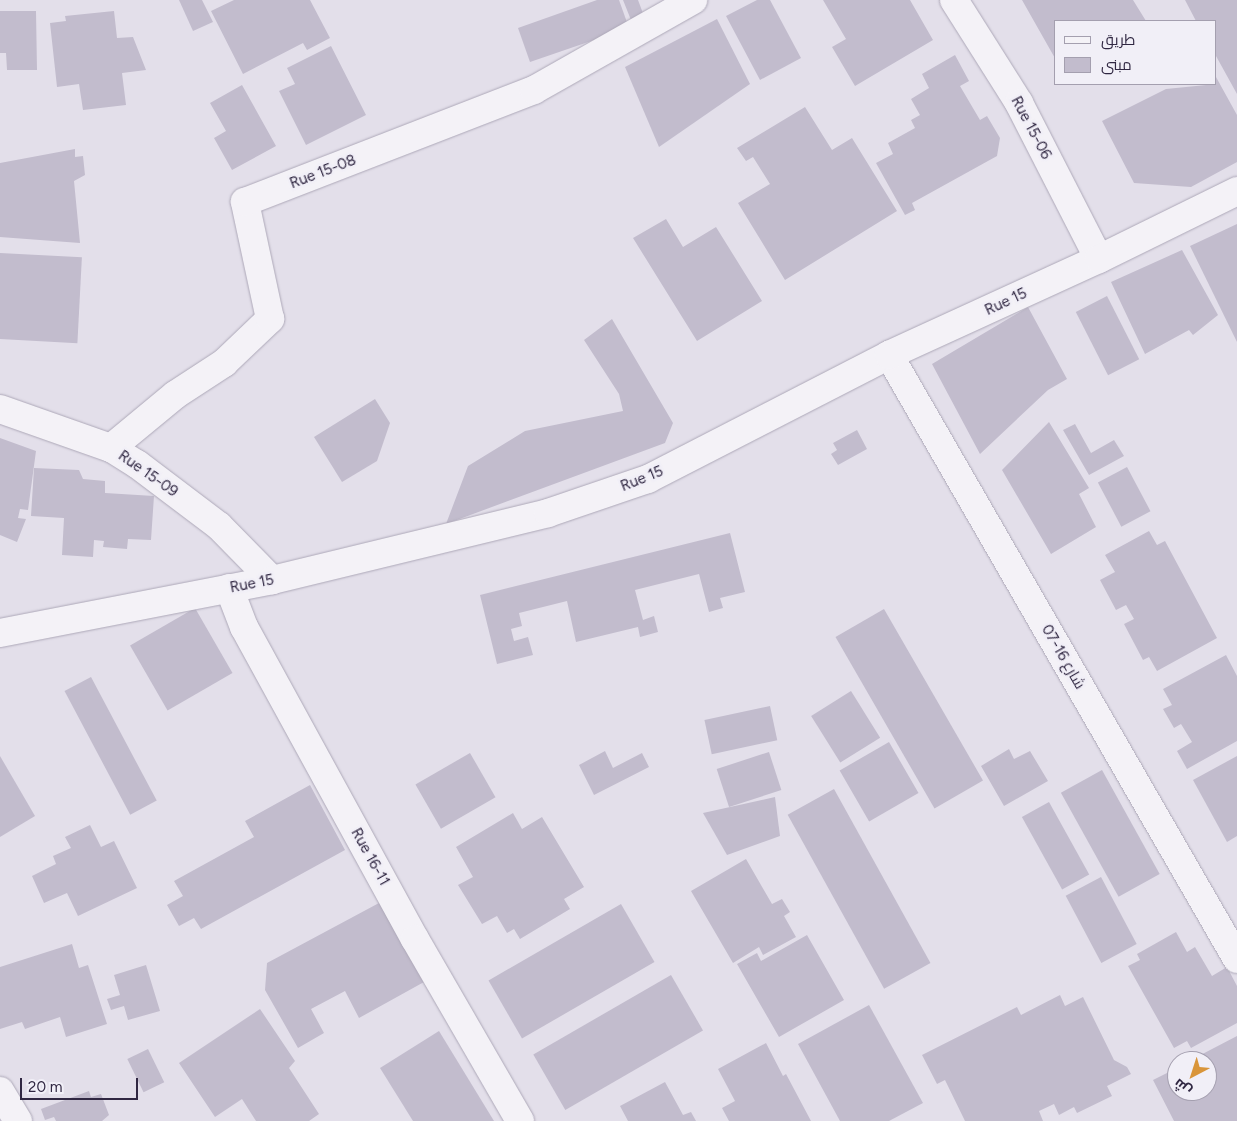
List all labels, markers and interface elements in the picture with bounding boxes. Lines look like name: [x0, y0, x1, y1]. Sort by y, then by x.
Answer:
legend: [1054, 20, 1217, 85]
text: طريق: [1101, 31, 1135, 49]
text: مبنى: [1101, 56, 1132, 74]
street label: Rue 15-06: [1007, 93, 1055, 163]
street label: Rue 15-08: [287, 151, 359, 193]
street label: Rue 15: [982, 284, 1030, 320]
street label: Rue 15-09: [115, 447, 181, 501]
street label: Rue 15: [618, 462, 666, 496]
street label: Rue 15: [228, 571, 276, 597]
street label: شارع 16-07: [1037, 622, 1089, 692]
street label: Rue 16-11: [347, 825, 393, 889]
north arrow: [1167, 1051, 1217, 1101]
scale bar: [22, 1068, 140, 1100]
text: ش: [1170, 1075, 1195, 1099]
text: 20 m: [28, 1078, 62, 1096]

